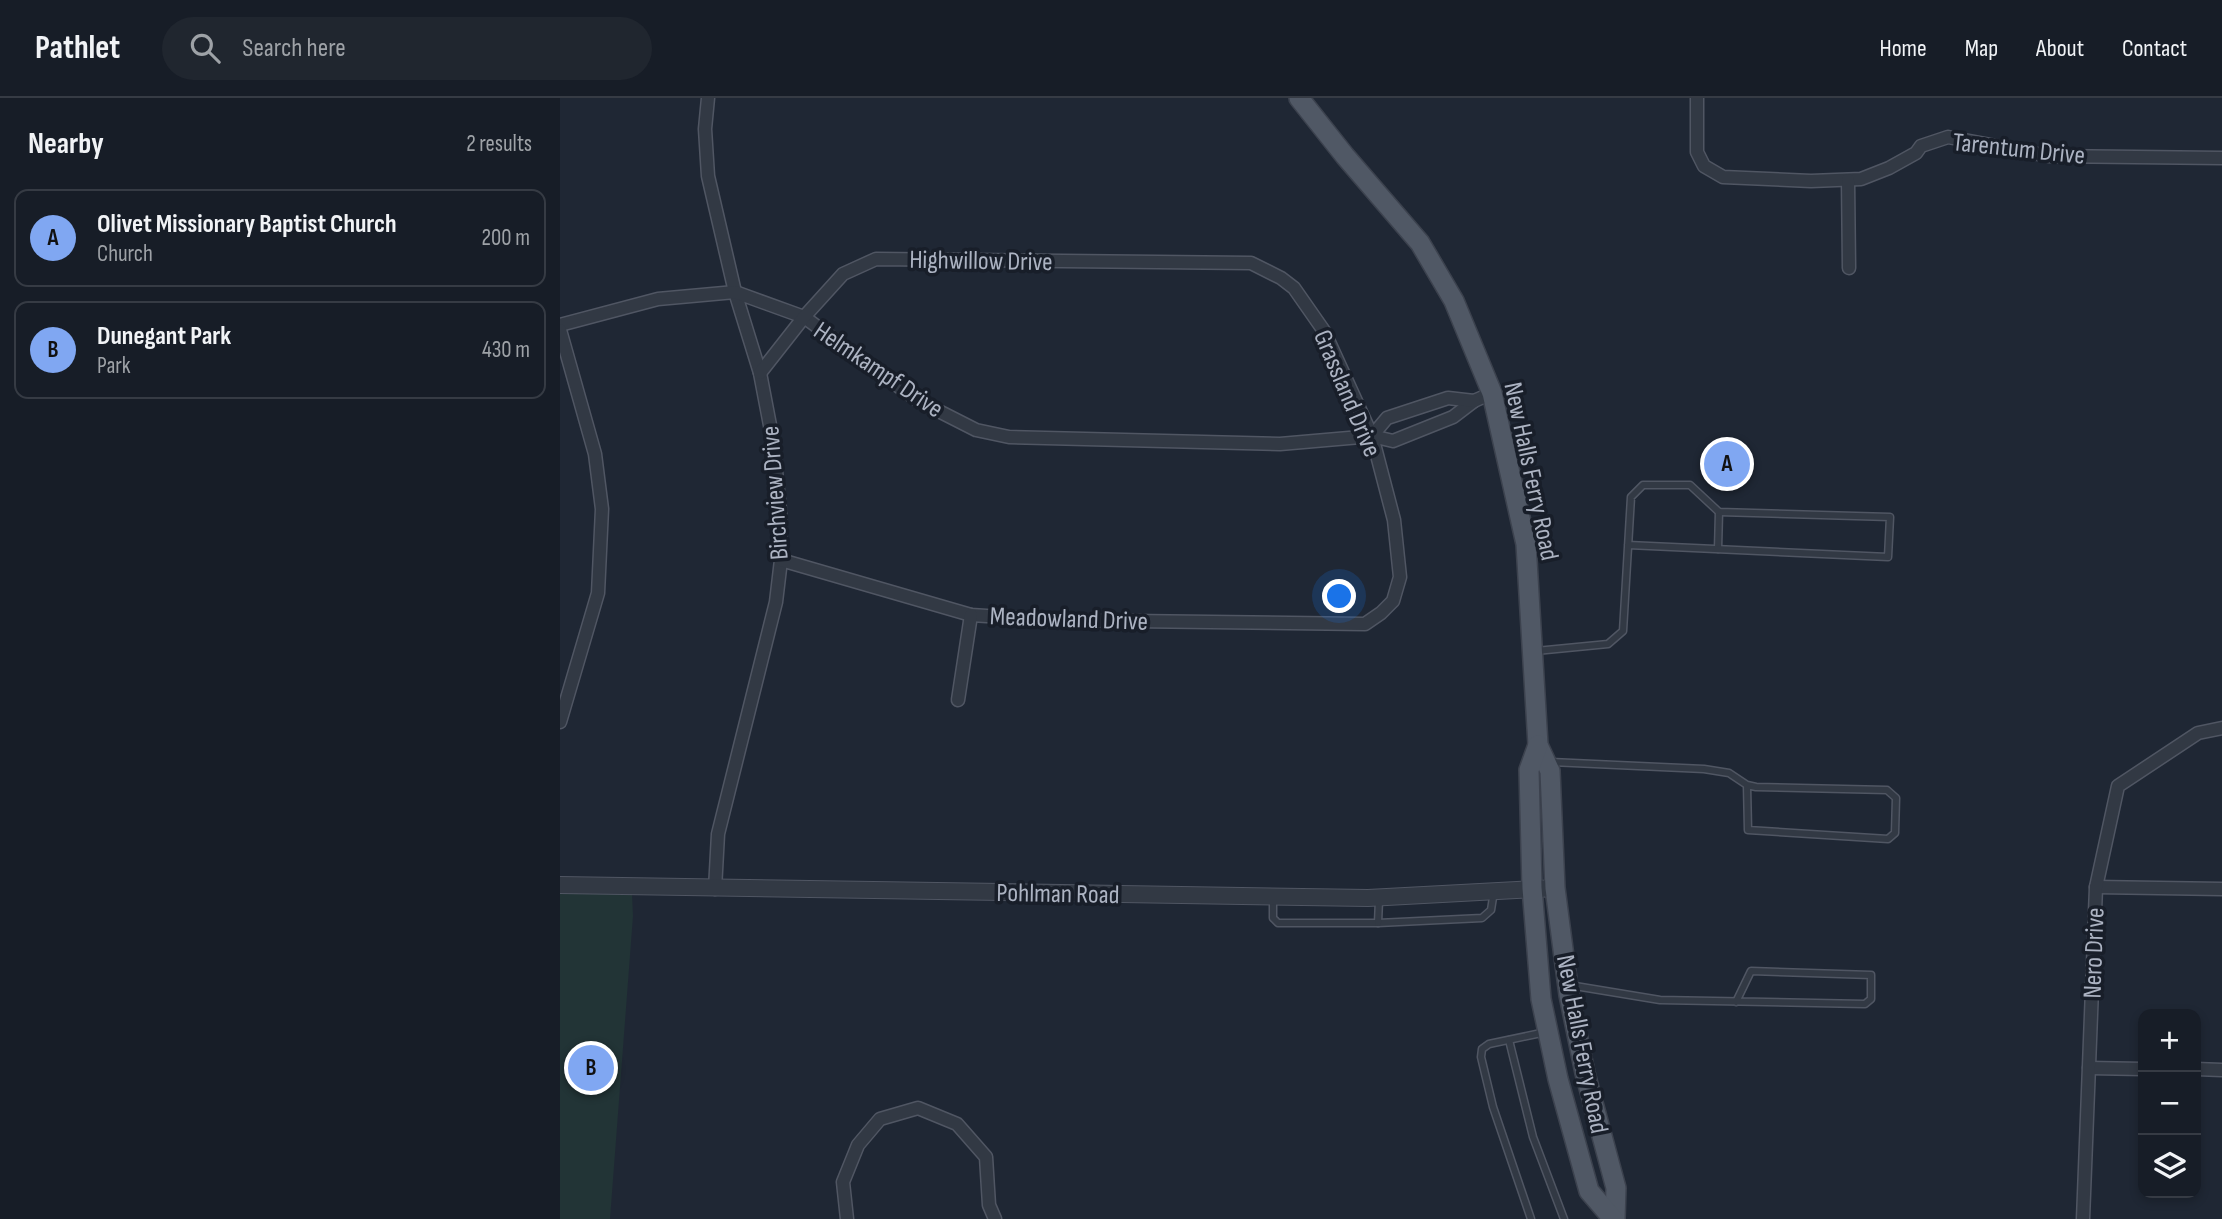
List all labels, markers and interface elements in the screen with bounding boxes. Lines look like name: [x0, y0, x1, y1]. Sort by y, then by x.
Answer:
search box: [162, 17, 652, 80]
text: Pathlet: [35, 28, 120, 68]
icon: search: [186, 29, 224, 67]
text: Search here: [242, 33, 346, 64]
text: Home: [1879, 34, 1927, 63]
text: Map: [1965, 34, 1998, 63]
text: About: [2036, 34, 2084, 63]
text: Contact: [2122, 34, 2187, 63]
text: Nearby: [28, 126, 104, 162]
street label: Tarentum Drive: [1951, 127, 2086, 172]
text: 2 results: [466, 130, 532, 158]
text: Olivet Missionary Baptist Church: [97, 209, 397, 240]
text: A: [48, 224, 58, 252]
text: 200 m: [482, 224, 530, 252]
text: Church: [97, 240, 153, 268]
street label: Highwillow Drive: [909, 245, 1053, 278]
street label: Helmkampf Drive: [807, 316, 949, 425]
text: Dunegant Park: [97, 321, 231, 352]
street label: Grassland Drive: [1306, 325, 1387, 462]
text: B: [48, 336, 58, 364]
text: 430 m: [482, 336, 530, 364]
text: Park: [97, 352, 131, 380]
street label: New Halls Ferry Road: [1497, 379, 1565, 563]
street label: Birchview Drive: [755, 425, 796, 561]
pin: A: [1704, 438, 1750, 490]
your location: [1322, 579, 1356, 613]
street label: Meadowland Drive: [989, 601, 1149, 638]
street label: Pohlman Road: [996, 878, 1120, 911]
street label: Nero Drive: [2077, 907, 2112, 999]
street label: New Halls Ferry Road: [1549, 952, 1614, 1136]
map controls: [2138, 1009, 2201, 1198]
button: +: [2138, 1009, 2201, 1072]
pin: B: [568, 1042, 614, 1094]
button: −: [2138, 1072, 2201, 1135]
button: layers: [2138, 1135, 2201, 1198]

